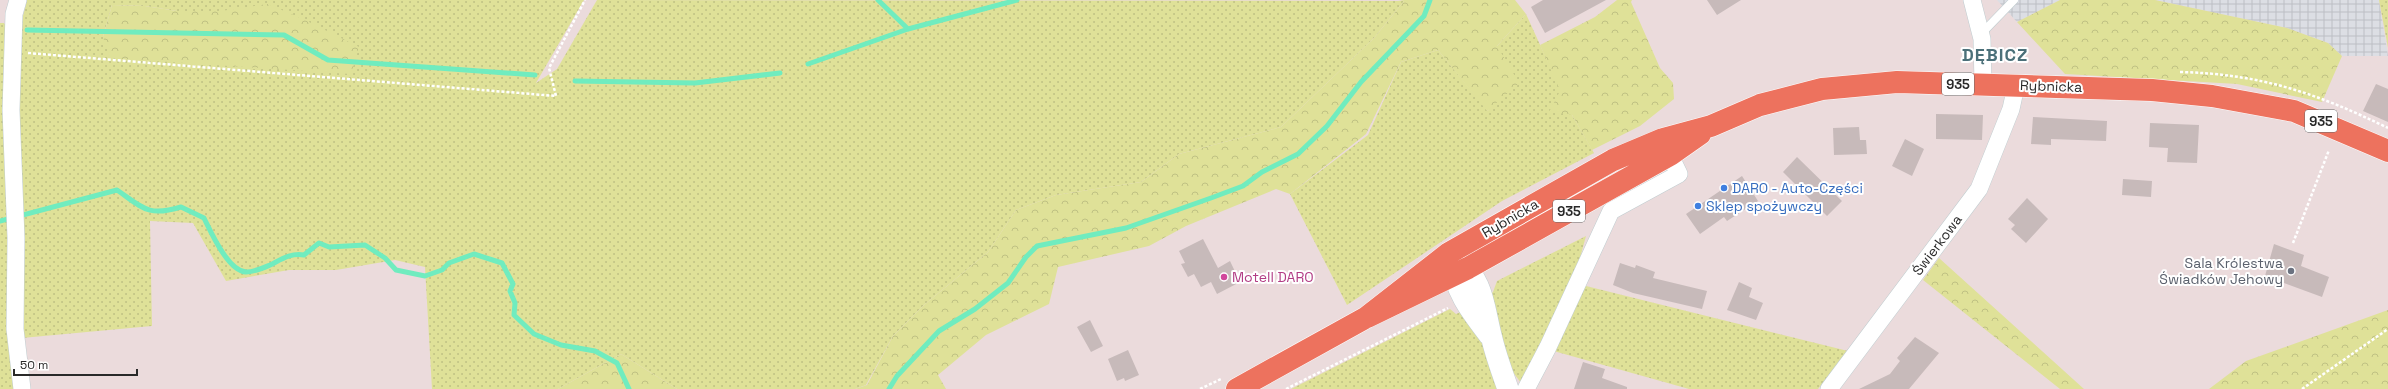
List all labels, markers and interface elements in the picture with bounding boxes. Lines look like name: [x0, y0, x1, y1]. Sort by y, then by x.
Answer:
district label: DĘBICZ: [1962, 43, 2028, 66]
road number: 935: [1942, 73, 1974, 95]
street label: Rybnicka: [2020, 76, 2082, 96]
road number: 935: [2305, 110, 2337, 132]
place label: DARO - Auto-Części: [1732, 179, 1863, 197]
marker: DARO - Auto-Części: [1719, 183, 1729, 193]
street label: Rybnicka: [1479, 195, 1541, 241]
place label: Sklep spożywczy: [1706, 197, 1822, 215]
road number: 935: [1553, 200, 1585, 222]
marker: Sklep spożywczy: [1693, 201, 1703, 211]
street label: Świerkowa: [1908, 211, 1966, 279]
place label: Sala Królestwa Świadków Jehowy: [2159, 254, 2283, 288]
marker: Sala Królestwa Świadków Jehowy: [2286, 266, 2296, 276]
place label: Motell DARO: [1232, 268, 1314, 286]
marker: Motell DARO: [1219, 272, 1229, 282]
scale bar: [14, 351, 137, 377]
text: 50 m: [20, 357, 48, 373]

